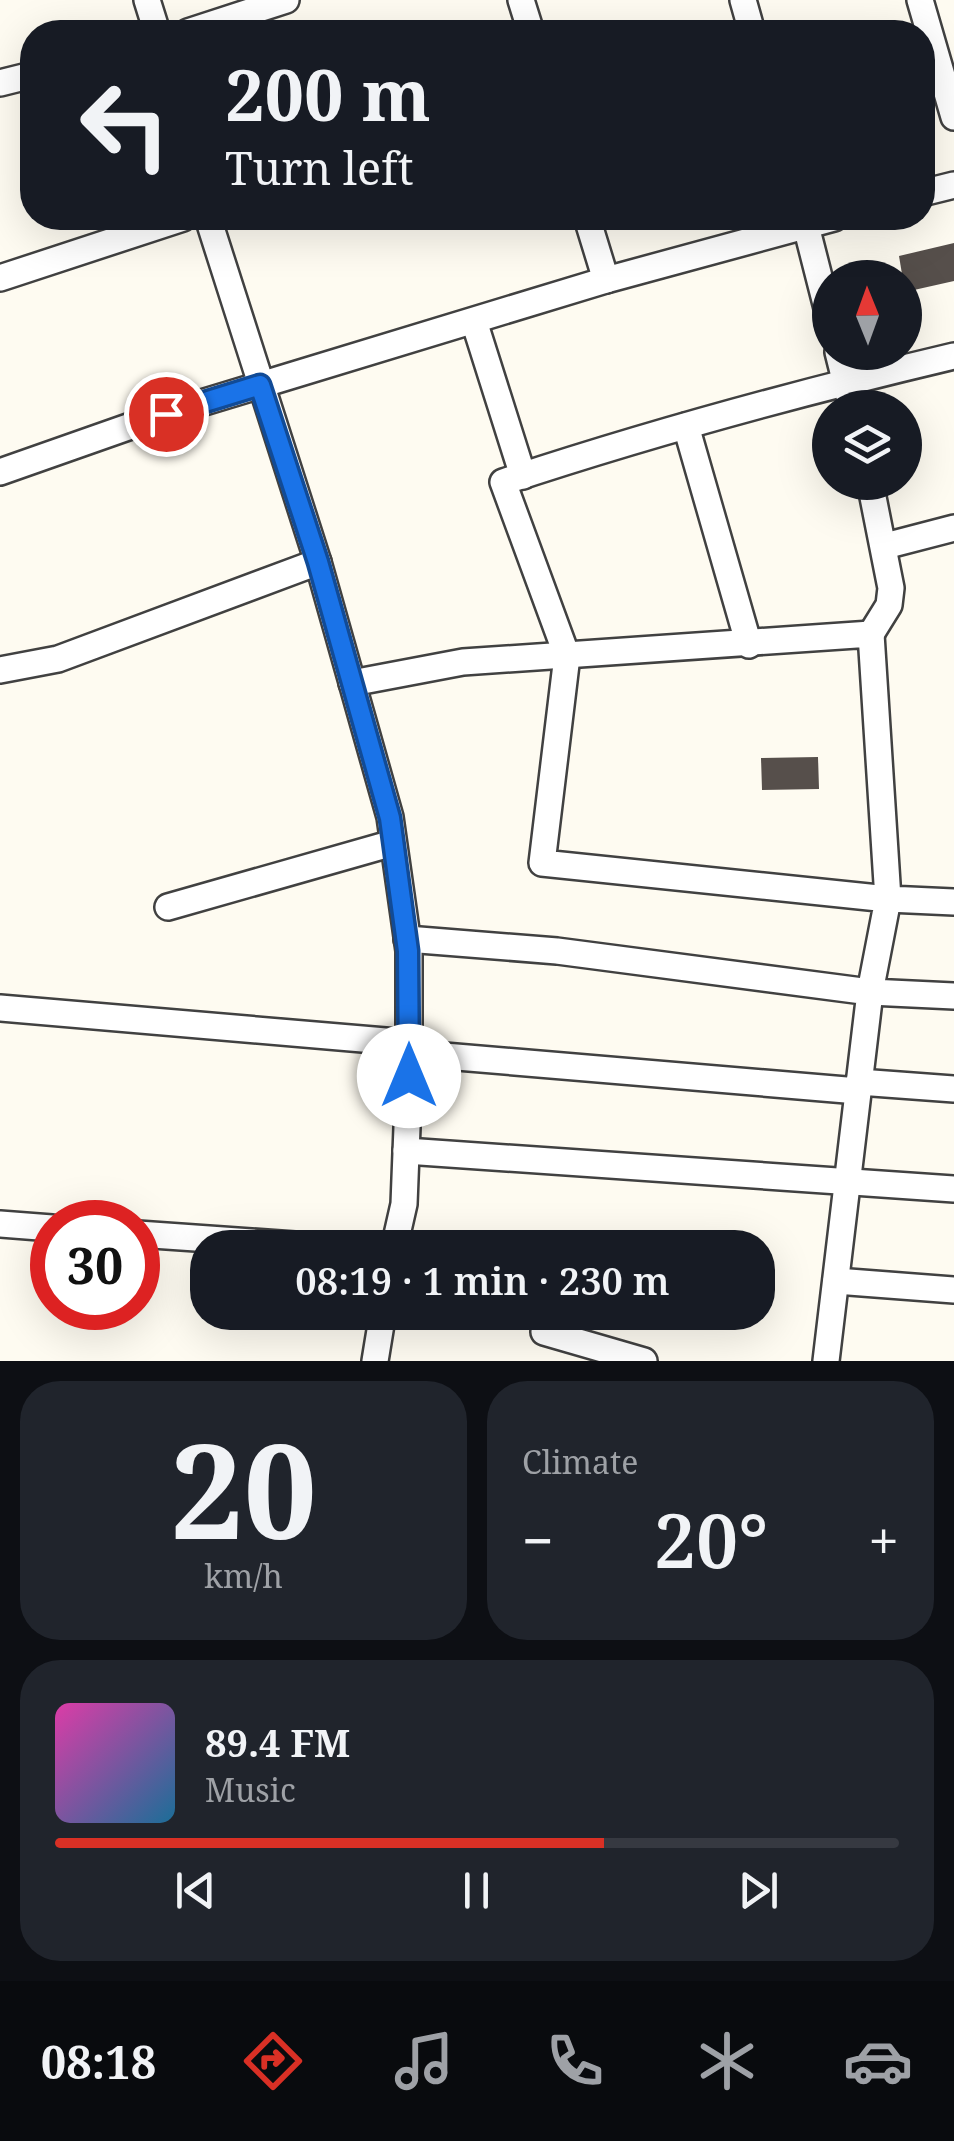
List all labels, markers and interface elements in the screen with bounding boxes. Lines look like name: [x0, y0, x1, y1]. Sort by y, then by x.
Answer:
text: 200 m: [225, 46, 431, 142]
icon: left: [60, 60, 190, 190]
text: Turn left: [225, 137, 414, 198]
north arrow: [812, 260, 922, 370]
map controls: [812, 260, 922, 500]
pin: [124, 372, 209, 457]
icon: arrive: [139, 387, 194, 442]
button: layers: [812, 390, 922, 500]
position arrow: [357, 1024, 461, 1128]
speed limit sign: 30: [30, 1200, 160, 1330]
text: 08:19 · 1 min · 230 m: [295, 1254, 670, 1306]
text: 20: [170, 1400, 317, 1577]
text: Climate: [522, 1440, 638, 1483]
text: 20°: [654, 1488, 768, 1590]
text: −: [522, 1502, 554, 1577]
text: +: [868, 1502, 899, 1577]
text: km/h: [204, 1554, 283, 1597]
text: 89.4 FM: [205, 1716, 350, 1768]
text: Music: [205, 1768, 296, 1811]
icon: previous: [168, 1863, 223, 1918]
icon: pause: [449, 1863, 504, 1918]
icon: next: [731, 1863, 786, 1918]
icon: directions: [238, 2026, 308, 2096]
icon: music: [389, 2026, 459, 2096]
icon: phone: [540, 2026, 610, 2096]
icon: climate: [692, 2026, 762, 2096]
icon: car: [843, 2026, 913, 2096]
text: 08:18: [41, 2031, 156, 2092]

